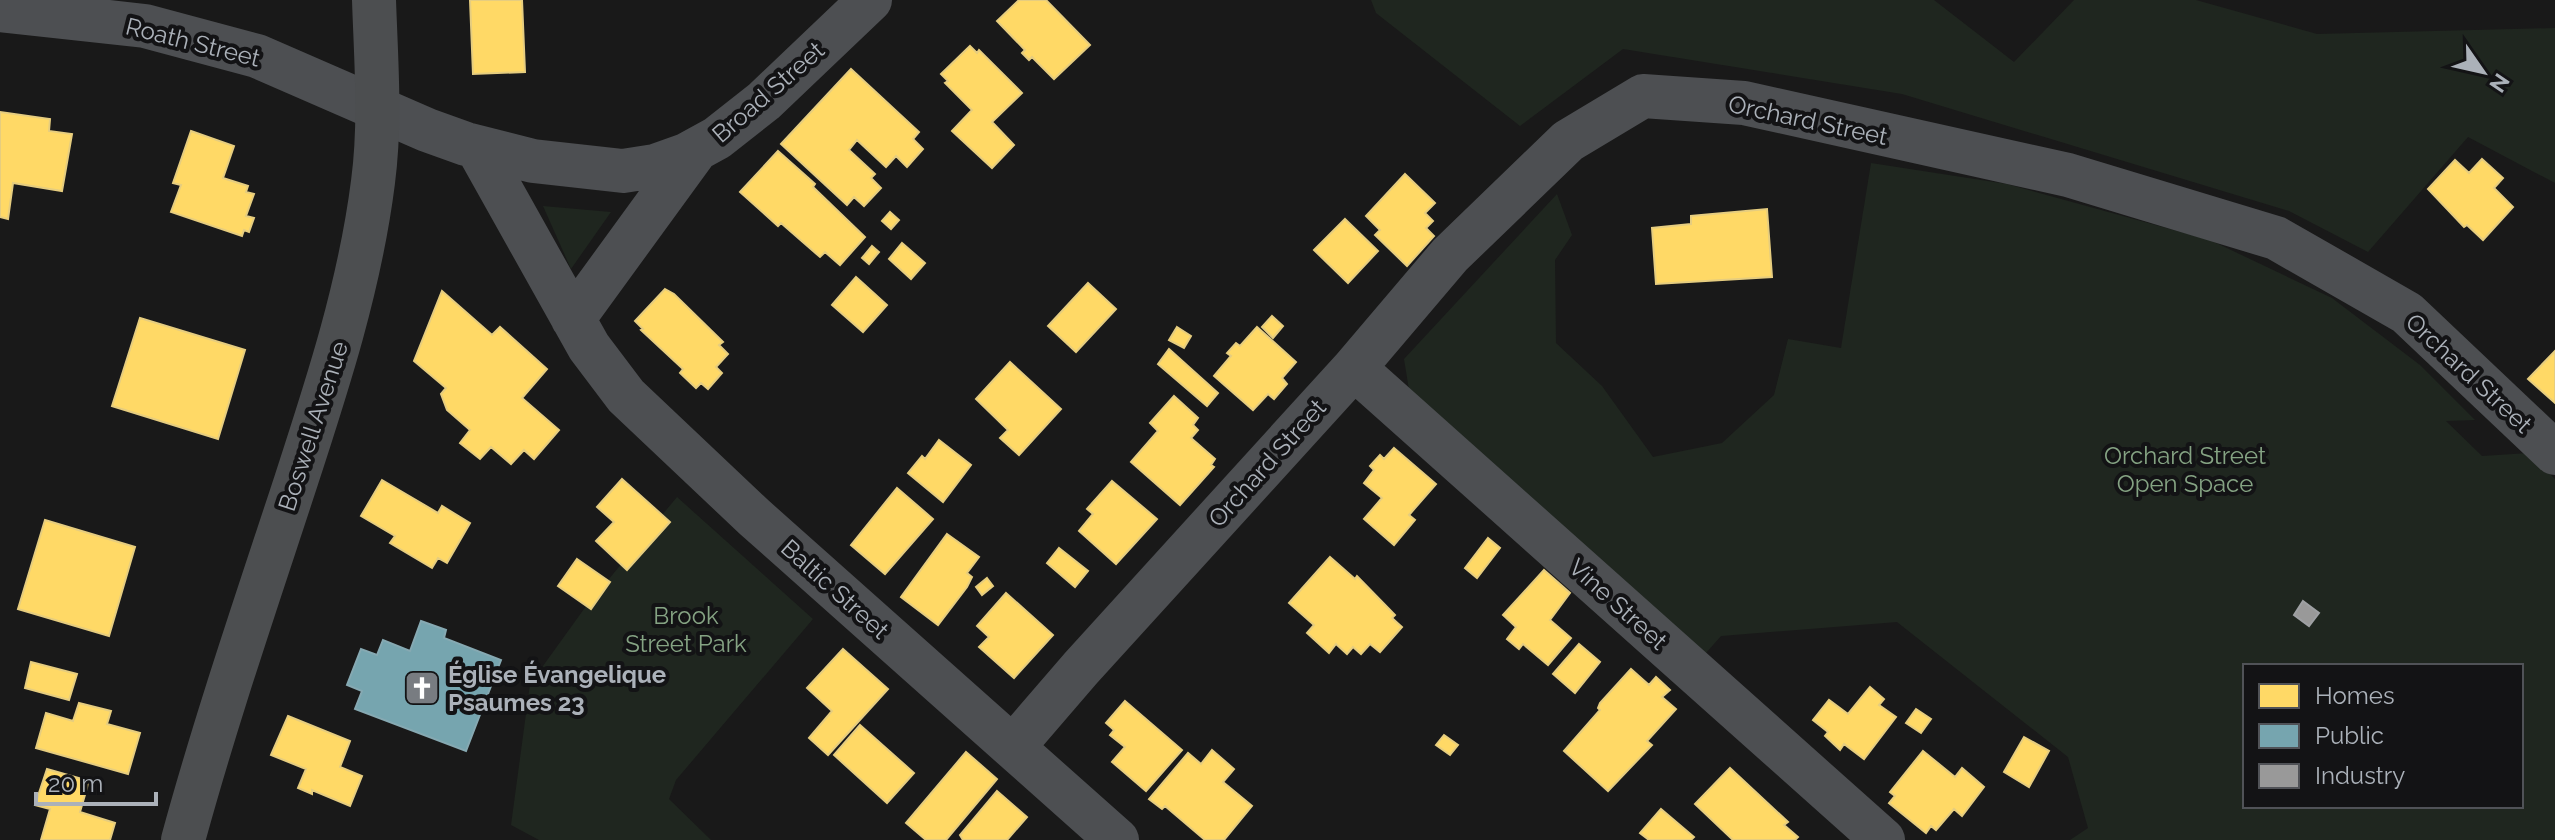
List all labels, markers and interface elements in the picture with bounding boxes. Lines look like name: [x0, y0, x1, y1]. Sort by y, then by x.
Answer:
street label: Roath Street: [123, 11, 263, 73]
north arrow: [2443, 32, 2523, 112]
street label: Broad Street: [706, 35, 830, 149]
text: N: [2484, 69, 2515, 97]
street label: Orchard Street: [1726, 89, 1890, 151]
street label: Orchard Street: [2400, 307, 2538, 439]
street label: Boswell Avenue: [272, 337, 354, 515]
street label: Orchard Street: [1202, 393, 1332, 533]
park label: Orchard Street Open Space: [2104, 441, 2266, 498]
street label: Baltic Street: [775, 533, 895, 645]
street label: Vine Street: [1563, 552, 1673, 656]
park label: Brook Street Park: [625, 601, 747, 658]
place label: Église Évangelique Psaumes 23: [448, 660, 666, 717]
legend: [2243, 664, 2523, 808]
church icon: Église Évangelique Psaumes 23: [403, 669, 441, 707]
text: Homes: [2315, 681, 2395, 710]
text: Public: [2315, 721, 2384, 750]
scale bar: [36, 756, 156, 806]
text: Industry: [2315, 761, 2405, 790]
text: 20 m: [48, 769, 103, 798]

